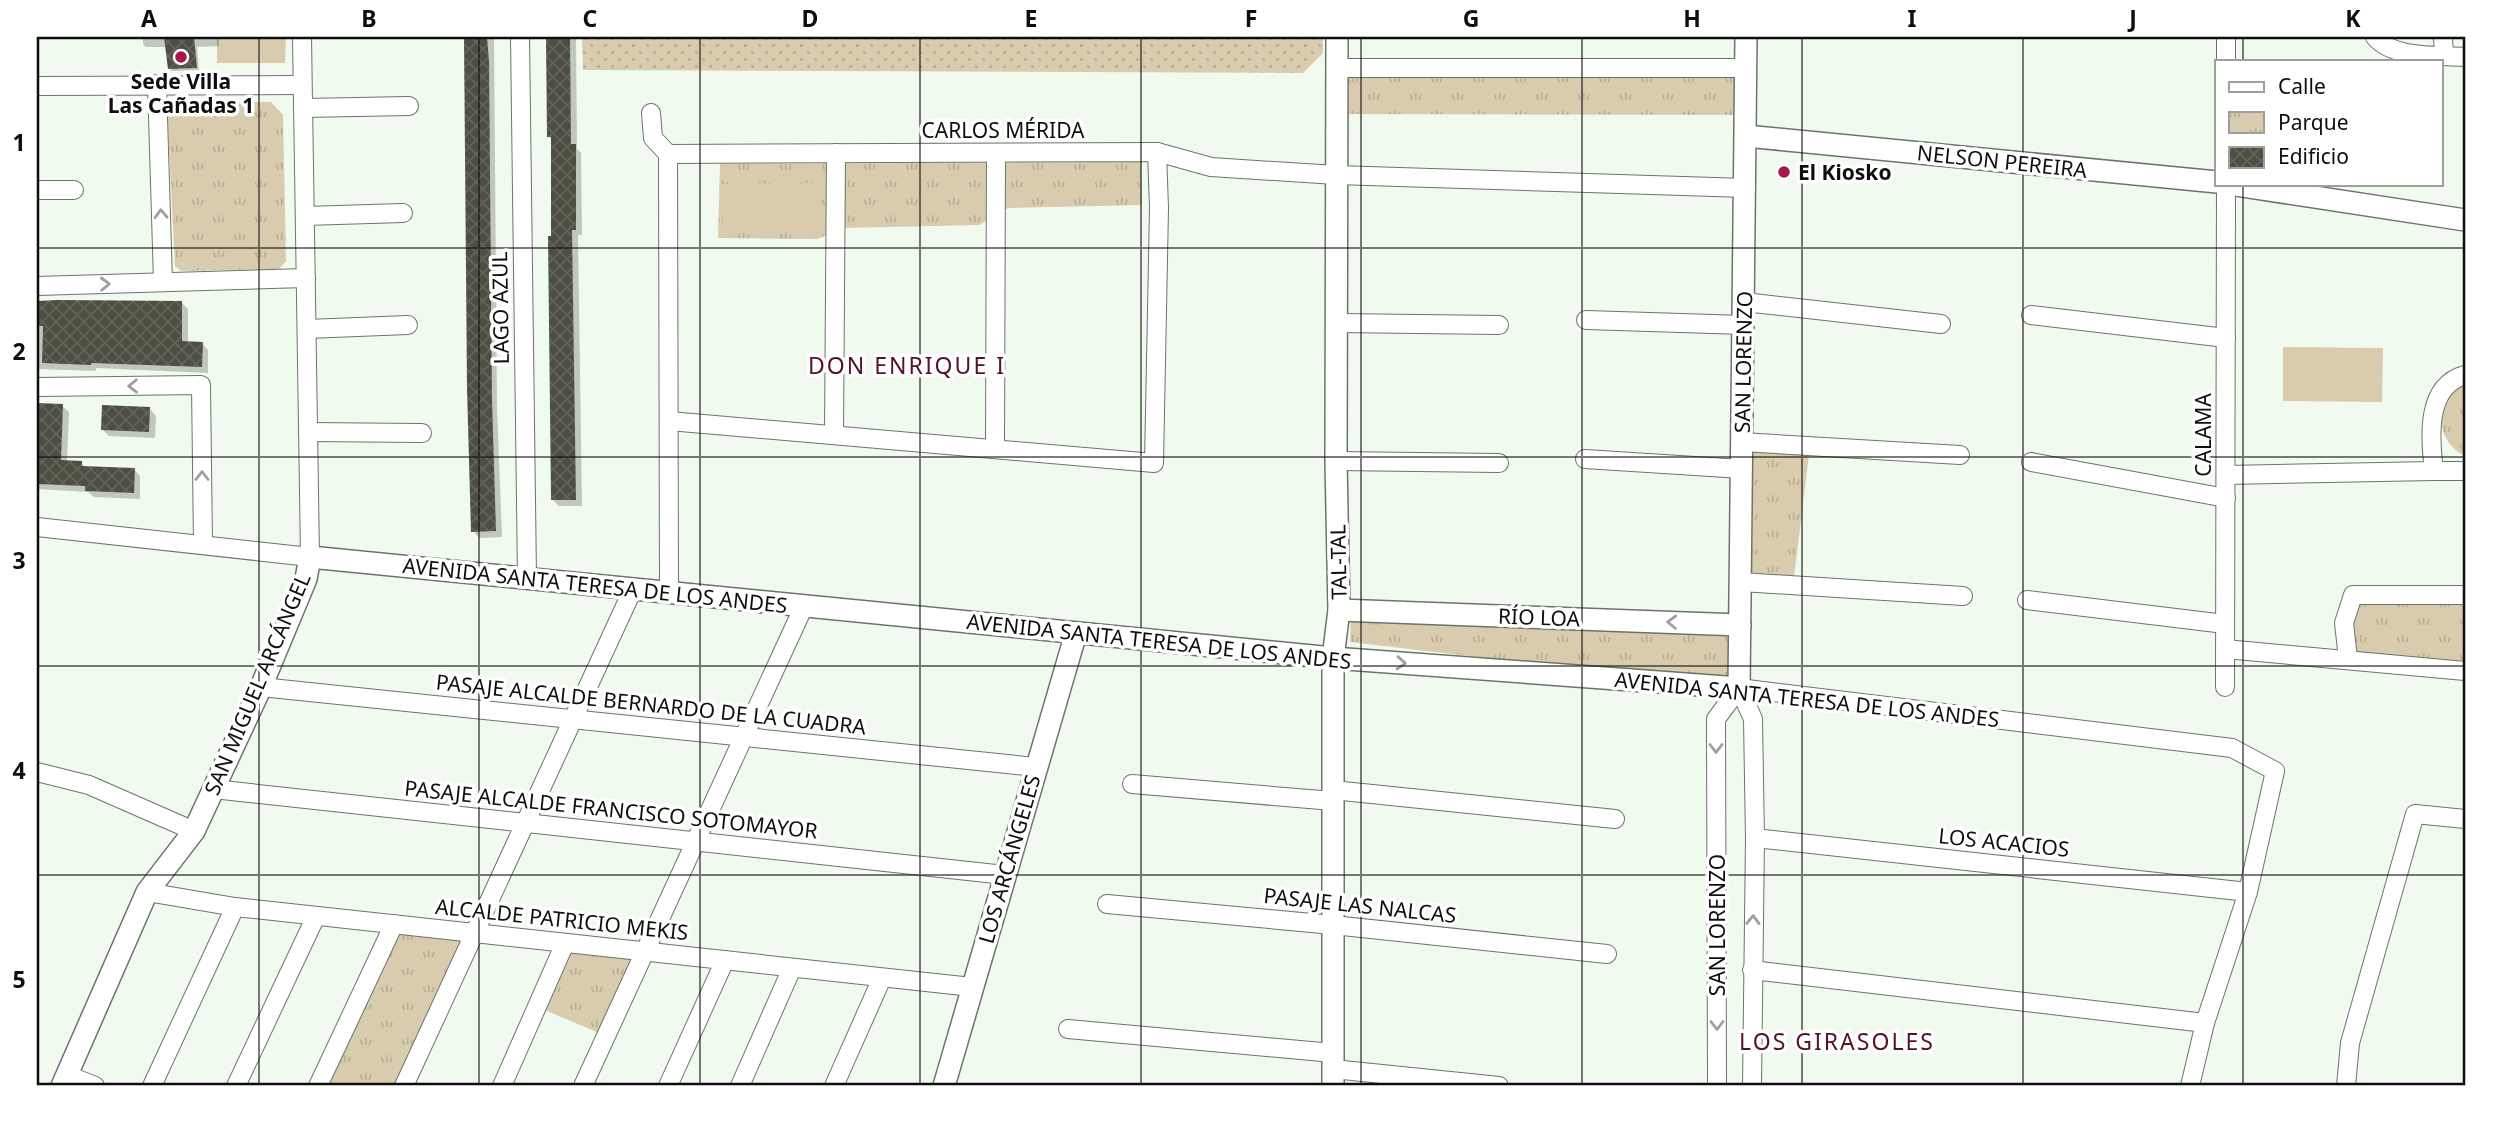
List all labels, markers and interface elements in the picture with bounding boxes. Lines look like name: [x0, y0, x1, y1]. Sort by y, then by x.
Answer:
text: A: [141, 2, 157, 34]
text: B: [361, 2, 377, 34]
text: C: [583, 2, 598, 34]
text: D: [802, 2, 818, 34]
text: E: [1025, 2, 1037, 34]
text: F: [1245, 2, 1257, 34]
text: G: [1463, 2, 1479, 34]
text: H: [1683, 2, 1701, 34]
text: I: [1908, 2, 1917, 34]
text: J: [2127, 2, 2137, 34]
text: K: [2345, 2, 2361, 34]
marker: Sede Villa Las Cañadas 1: [173, 49, 189, 65]
legend: [2215, 60, 2442, 186]
place label: Sede Villa Las Cañadas 1: [108, 67, 254, 119]
text: Calle: [2278, 72, 2326, 100]
text: Parque: [2278, 108, 2348, 136]
street label: CARLOS MÉRIDA: [922, 116, 1085, 144]
text: 1: [12, 126, 26, 158]
street label: NELSON PEREIRA: [1916, 138, 2089, 184]
text: Edificio: [2278, 142, 2349, 170]
place label: El Kiosko: [1798, 158, 1892, 186]
marker: El Kiosko: [1776, 164, 1792, 180]
one-way arrow: [153, 208, 169, 219]
street label: LAGO AZUL: [485, 251, 515, 365]
one-way arrow: [100, 276, 111, 292]
street label: SAN LORENZO: [1728, 291, 1758, 433]
text: 2: [12, 335, 26, 367]
district label: DON ENRIQUE I: [808, 349, 1006, 381]
one-way arrow: [127, 378, 138, 394]
street label: CALAMA: [2189, 393, 2217, 477]
one-way arrow: [194, 470, 210, 481]
street label: TAL-TAL: [1323, 524, 1353, 600]
text: 3: [12, 544, 26, 576]
street label: AVENIDA SANTA TERESA DE LOS ANDES: [401, 551, 789, 619]
street label: SAN MIGUEL ARCÁNGEL: [198, 569, 316, 799]
street label: RÍO LOA: [1498, 602, 1581, 632]
street label: AVENIDA SANTA TERESA DE LOS ANDES: [965, 607, 1353, 675]
one-way arrow: [1666, 615, 1677, 630]
one-way arrow: [1396, 656, 1407, 671]
street label: AVENIDA SANTA TERESA DE LOS ANDES: [1613, 665, 2001, 733]
street label: PASAJE ALCALDE BERNARDO DE LA CUADRA: [435, 667, 868, 741]
one-way arrow: [1708, 743, 1724, 754]
text: 4: [12, 754, 26, 786]
street label: LOS ARCÁNGELES: [972, 771, 1046, 947]
street label: PASAJE ALCALDE FRANCISCO SOTOMAYOR: [403, 773, 819, 845]
street label: LOS ACACIOS: [1937, 821, 2071, 863]
street label: SAN LORENZO: [1703, 854, 1731, 996]
street label: PASAJE LAS NALCAS: [1262, 881, 1458, 929]
street label: ALCALDE PATRICIO MEKIS: [434, 892, 690, 946]
one-way arrow: [1745, 914, 1761, 925]
text: 5: [12, 963, 26, 995]
one-way arrow: [1709, 1020, 1725, 1030]
district label: LOS GIRASOLES: [1739, 1025, 1935, 1057]

